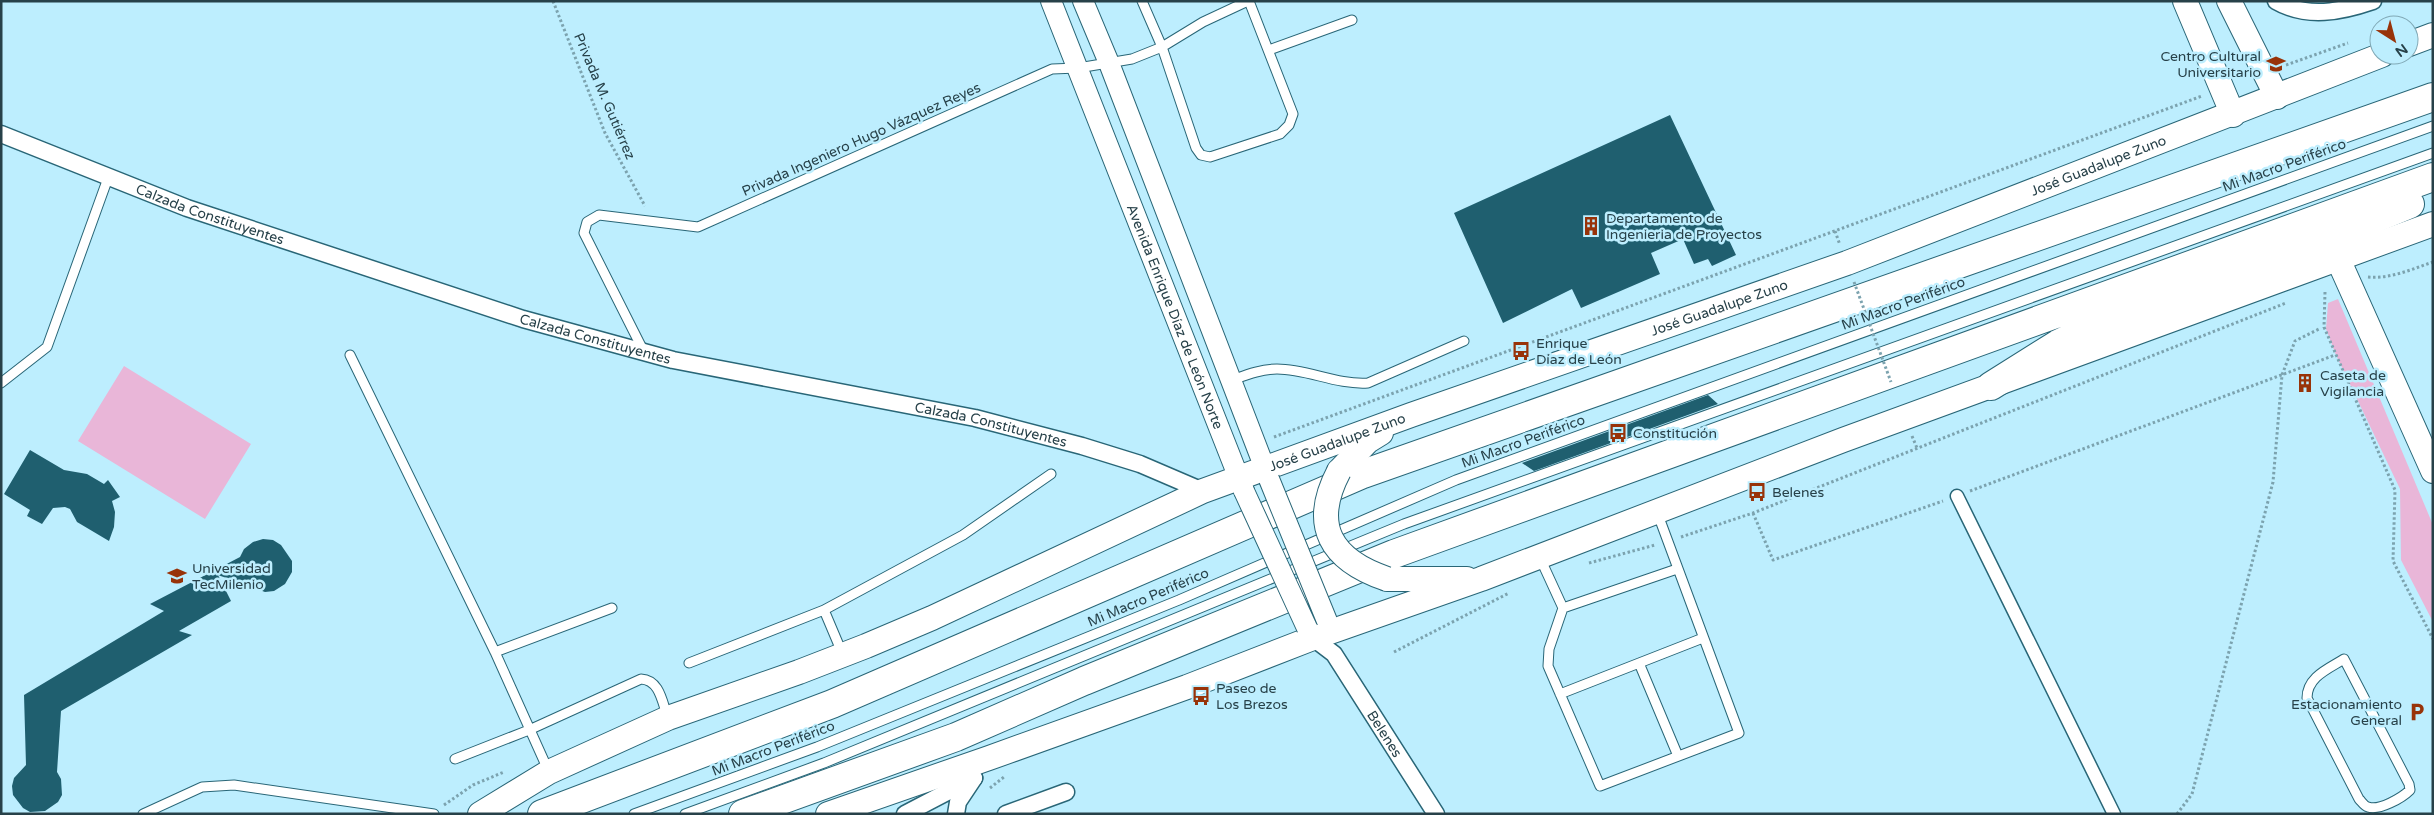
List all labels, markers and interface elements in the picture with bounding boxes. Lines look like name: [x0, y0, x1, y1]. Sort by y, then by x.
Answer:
north arrow: [2369, 15, 2419, 65]
street label: Privada M. Gutiérrez: [570, 30, 639, 162]
text: N: [2392, 40, 2411, 60]
place label: Centro Cultural Universitario: [2160, 48, 2261, 81]
school or university icon: Centro Cultural Universitario: [2265, 53, 2287, 75]
street label: Privada Ingeniero Hugo Vázquez Reyes: [739, 79, 983, 200]
street label: José Guadalupe Zuno: [2028, 132, 2169, 200]
street label: Mi Macro Periférico: [2220, 135, 2348, 196]
street label: Calzada Constituyentes: [133, 181, 286, 249]
street label: Avenida Enrique Díaz de León Norte: [1123, 202, 1227, 432]
place label: Departamento de Ingenieria de Proyectos: [1606, 210, 1762, 243]
building icon: Departamento de Ingenieria de Proyectos: [1580, 215, 1602, 237]
street label: Mi Macro Periférico: [1839, 273, 1967, 334]
street label: José Guadalupe Zuno: [1649, 276, 1790, 340]
street label: Calzada Constituyentes: [518, 310, 673, 368]
place label: Enrique Díaz de León: [1536, 335, 1622, 368]
bus stop icon: Enrique Díaz de León: [1510, 340, 1532, 362]
place label: Caseta de Vigilancia: [2320, 367, 2386, 400]
building icon: Caseta de Vigilancia: [2294, 372, 2316, 394]
street label: Calzada Constituyentes: [913, 399, 1069, 451]
street label: José Guadalupe Zuno: [1267, 410, 1408, 475]
street label: Mi Macro Periférico: [1459, 411, 1587, 472]
bus stop icon: Constitución: [1607, 422, 1629, 444]
place label: Constitución: [1633, 425, 1717, 442]
bus stop icon: Belenes: [1746, 481, 1768, 503]
place label: Belenes: [1772, 484, 1824, 501]
place label: Universidad TecMilenio: [192, 560, 271, 593]
street label: Mi Macro Periférico: [1085, 564, 1211, 631]
school or university icon: Universidad TecMilenio: [166, 565, 188, 587]
place label: Paseo de Los Brezos: [1216, 680, 1288, 713]
bus stop icon: Paseo de Los Brezos: [1190, 685, 1212, 707]
place label: Estacionamiento General: [2291, 696, 2402, 729]
parking icon: Estacionamiento General: [2406, 701, 2428, 723]
street label: Belenes: [1363, 707, 1406, 761]
street label: Mi Macro Periférico: [709, 717, 837, 780]

